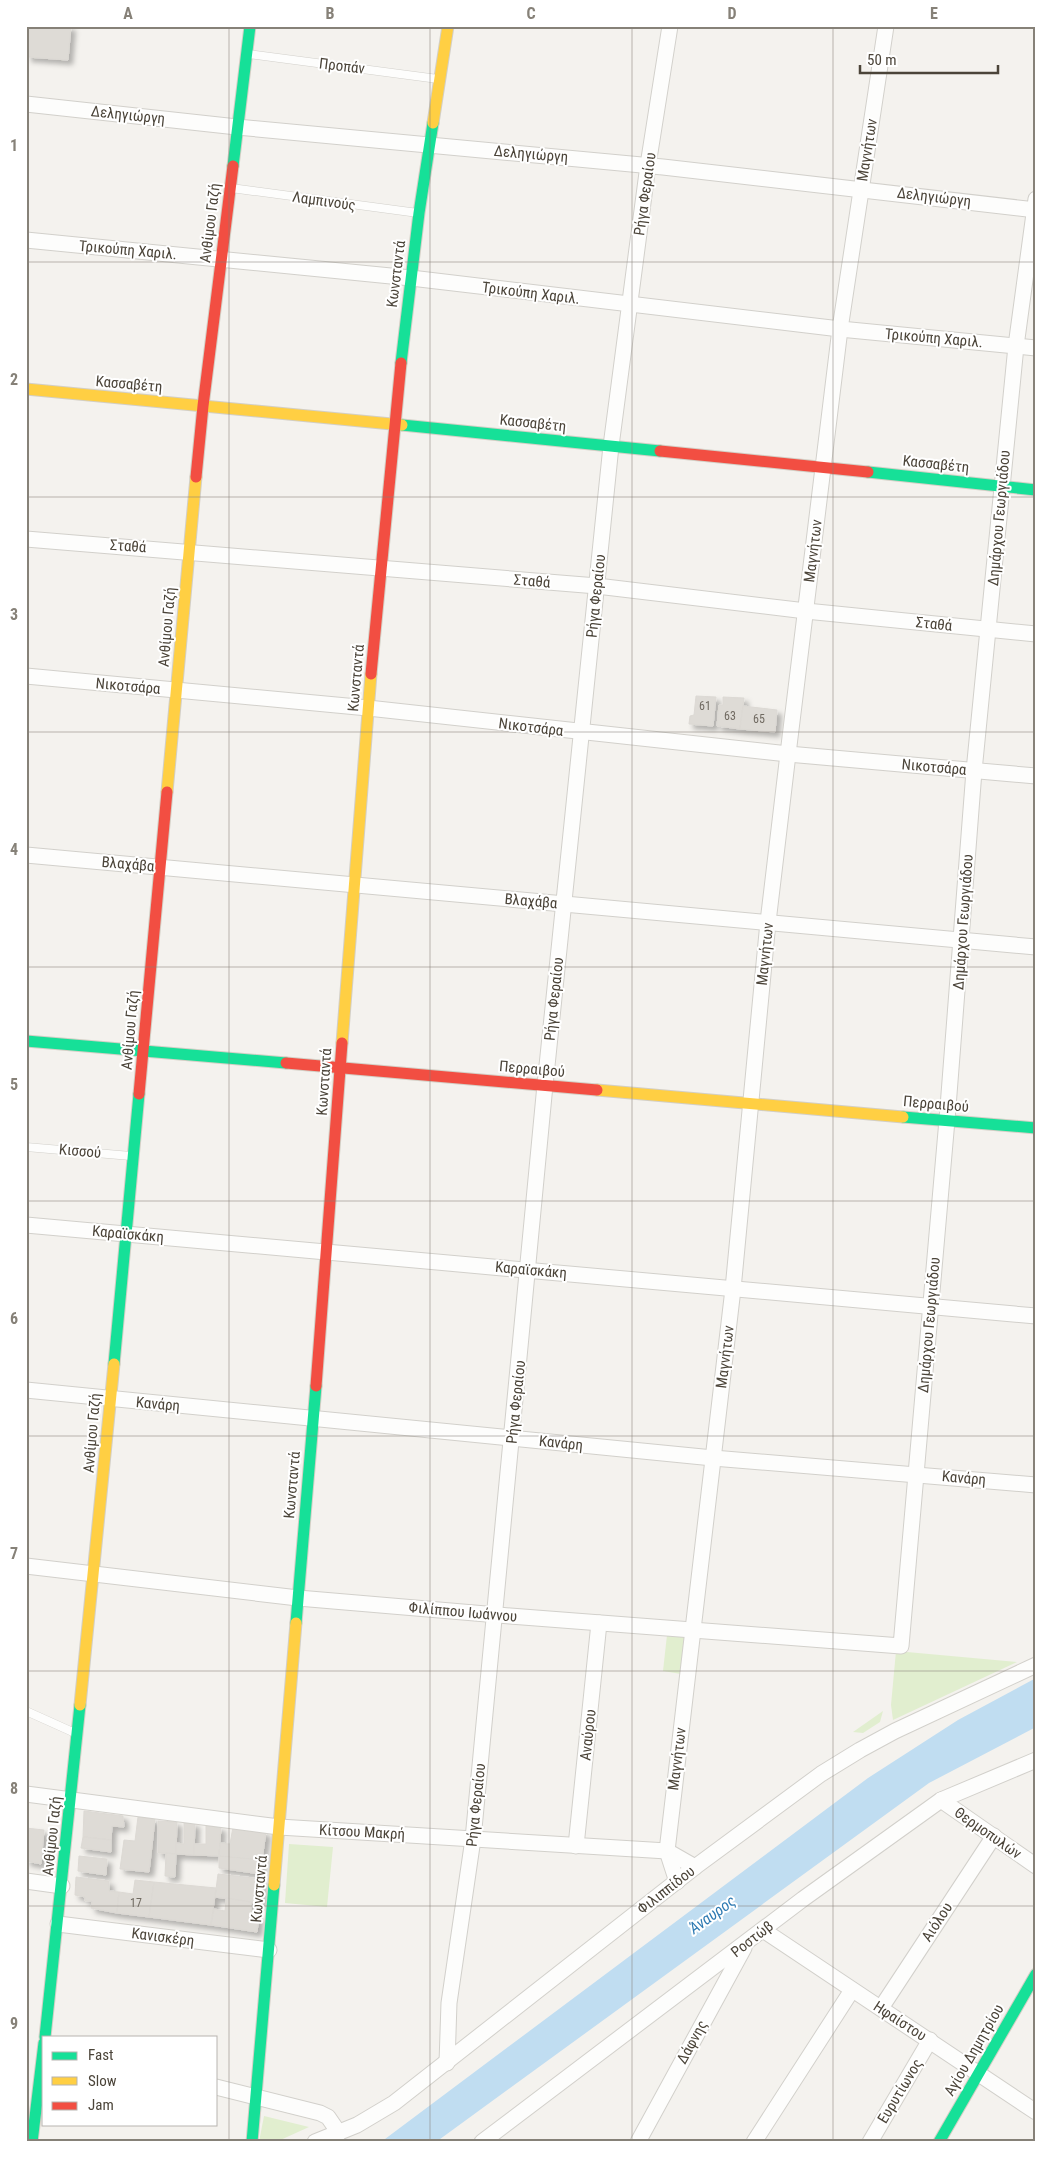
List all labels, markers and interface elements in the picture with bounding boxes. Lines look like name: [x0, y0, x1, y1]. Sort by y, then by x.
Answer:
text: A: [123, 4, 133, 23]
text: B: [326, 4, 335, 23]
text: C: [526, 4, 536, 23]
text: D: [727, 4, 737, 23]
text: E: [930, 4, 938, 23]
scale bar: [860, 42, 997, 74]
text: 50 m: [867, 51, 897, 69]
street label: Προπάν: [318, 54, 366, 78]
street label: Δεληγιώργη: [90, 102, 166, 128]
street label: Μαγνήτων: [853, 117, 881, 183]
text: 1: [10, 136, 18, 155]
street label: Δεληγιώργη: [493, 142, 569, 166]
street label: Ρήγα Φεραίου: [630, 151, 660, 237]
street label: Ανθίμου Γαζή: [196, 182, 224, 264]
street label: Δεληγιώργη: [896, 184, 972, 210]
street label: Λαμπινούς: [291, 188, 357, 214]
street label: Τρικούπη Χαριλ.: [78, 237, 178, 263]
street label: Κωνσταντά: [383, 239, 409, 309]
street label: Τρικούπη Χαριλ.: [481, 278, 581, 308]
street label: Τρικούπη Χαριλ.: [884, 325, 984, 351]
text: 2: [10, 370, 18, 389]
street label: Κασσαβέτη: [95, 372, 163, 396]
street label: Κασσαβέτη: [499, 411, 567, 435]
street label: Δημάρχου Γεωργιάδου: [984, 449, 1014, 587]
street label: Κασσαβέτη: [902, 452, 970, 476]
street label: Μαγνήτων: [800, 518, 826, 583]
street label: Σταθά: [109, 536, 147, 556]
street label: Ρήγα Φεραίου: [583, 553, 609, 639]
street label: Σταθά: [513, 570, 552, 592]
street label: Ανθίμου Γαζή: [155, 586, 179, 668]
text: 3: [10, 605, 18, 624]
street label: Σταθά: [915, 613, 954, 635]
street label: Κωνσταντά: [344, 643, 368, 712]
street label: Νικοτσάρα: [95, 674, 162, 698]
house number: 61: [699, 699, 711, 713]
house number: 63: [724, 709, 736, 723]
house number: 65: [753, 712, 765, 726]
street label: Νικοτσάρα: [498, 714, 565, 740]
street label: Νικοτσάρα: [901, 755, 968, 779]
text: 4: [10, 840, 18, 859]
street label: Βλαχάβα: [101, 853, 156, 875]
street label: Δημάρχου Γεωργιάδου: [949, 854, 977, 990]
street label: Βλαχάβα: [504, 890, 559, 912]
street label: Μαγνήτων: [753, 921, 777, 986]
street label: Ρήγα Φεραίου: [541, 956, 567, 1042]
street label: Ανθίμου Γαζή: [118, 989, 142, 1071]
street label: Κωνσταντά: [313, 1047, 335, 1116]
street label: Περραιβού: [498, 1057, 566, 1081]
text: 5: [10, 1075, 18, 1094]
street label: Περραιβού: [902, 1092, 970, 1116]
street label: Κισσού: [58, 1140, 102, 1162]
street label: Καραϊσκάκη: [91, 1222, 165, 1246]
street label: Δημάρχου Γεωργιάδου: [914, 1256, 944, 1394]
street label: Καραϊσκάκη: [494, 1258, 568, 1282]
text: 6: [10, 1309, 18, 1328]
street label: Μαγνήτων: [712, 1324, 738, 1389]
street label: Ρήγα Φεραίου: [503, 1359, 529, 1445]
street label: Ανθίμου Γαζή: [80, 1392, 104, 1474]
street label: Κανάρη: [135, 1393, 181, 1415]
street label: Κανάρη: [538, 1432, 584, 1454]
street label: Κωνσταντά: [280, 1450, 304, 1519]
street label: Κανάρη: [941, 1467, 987, 1489]
text: 7: [10, 1544, 18, 1563]
street label: Φιλίππου Ιωάννου: [408, 1598, 518, 1626]
street label: Αναύρου: [576, 1708, 600, 1762]
street label: Μαγνήτων: [664, 1726, 690, 1791]
street label: Ρήγα Φεραίου: [463, 1762, 489, 1848]
text: 8: [10, 1779, 18, 1798]
street label: Ανθίμου Γαζή: [39, 1795, 65, 1877]
street label: Θερμοπυλών: [951, 1803, 1026, 1863]
street label: Κίτσου Μακρή: [319, 1821, 405, 1843]
street label: Κωνσταντά: [247, 1854, 271, 1923]
street label: Φιλιππίδου: [634, 1862, 698, 1918]
water label: Άναυρος: [684, 1891, 739, 1938]
house number: 17: [130, 1896, 142, 1910]
street label: Αιόλου: [918, 1899, 956, 1945]
street label: Ροστώβ: [727, 1917, 777, 1961]
street label: Κανισκέρη: [131, 1924, 195, 1950]
street label: Ηφαίστου: [870, 1997, 930, 2045]
street label: Αγίου Δημητρίου: [940, 2001, 1008, 2099]
text: 9: [10, 2014, 18, 2033]
street label: Δάφνης: [673, 2017, 711, 2067]
legend: [42, 2036, 218, 2126]
text: Fast: [88, 2046, 113, 2064]
street label: Ευρυτίωνος: [874, 2055, 926, 2127]
text: Slow: [88, 2072, 117, 2090]
text: Jam: [88, 2096, 114, 2114]

